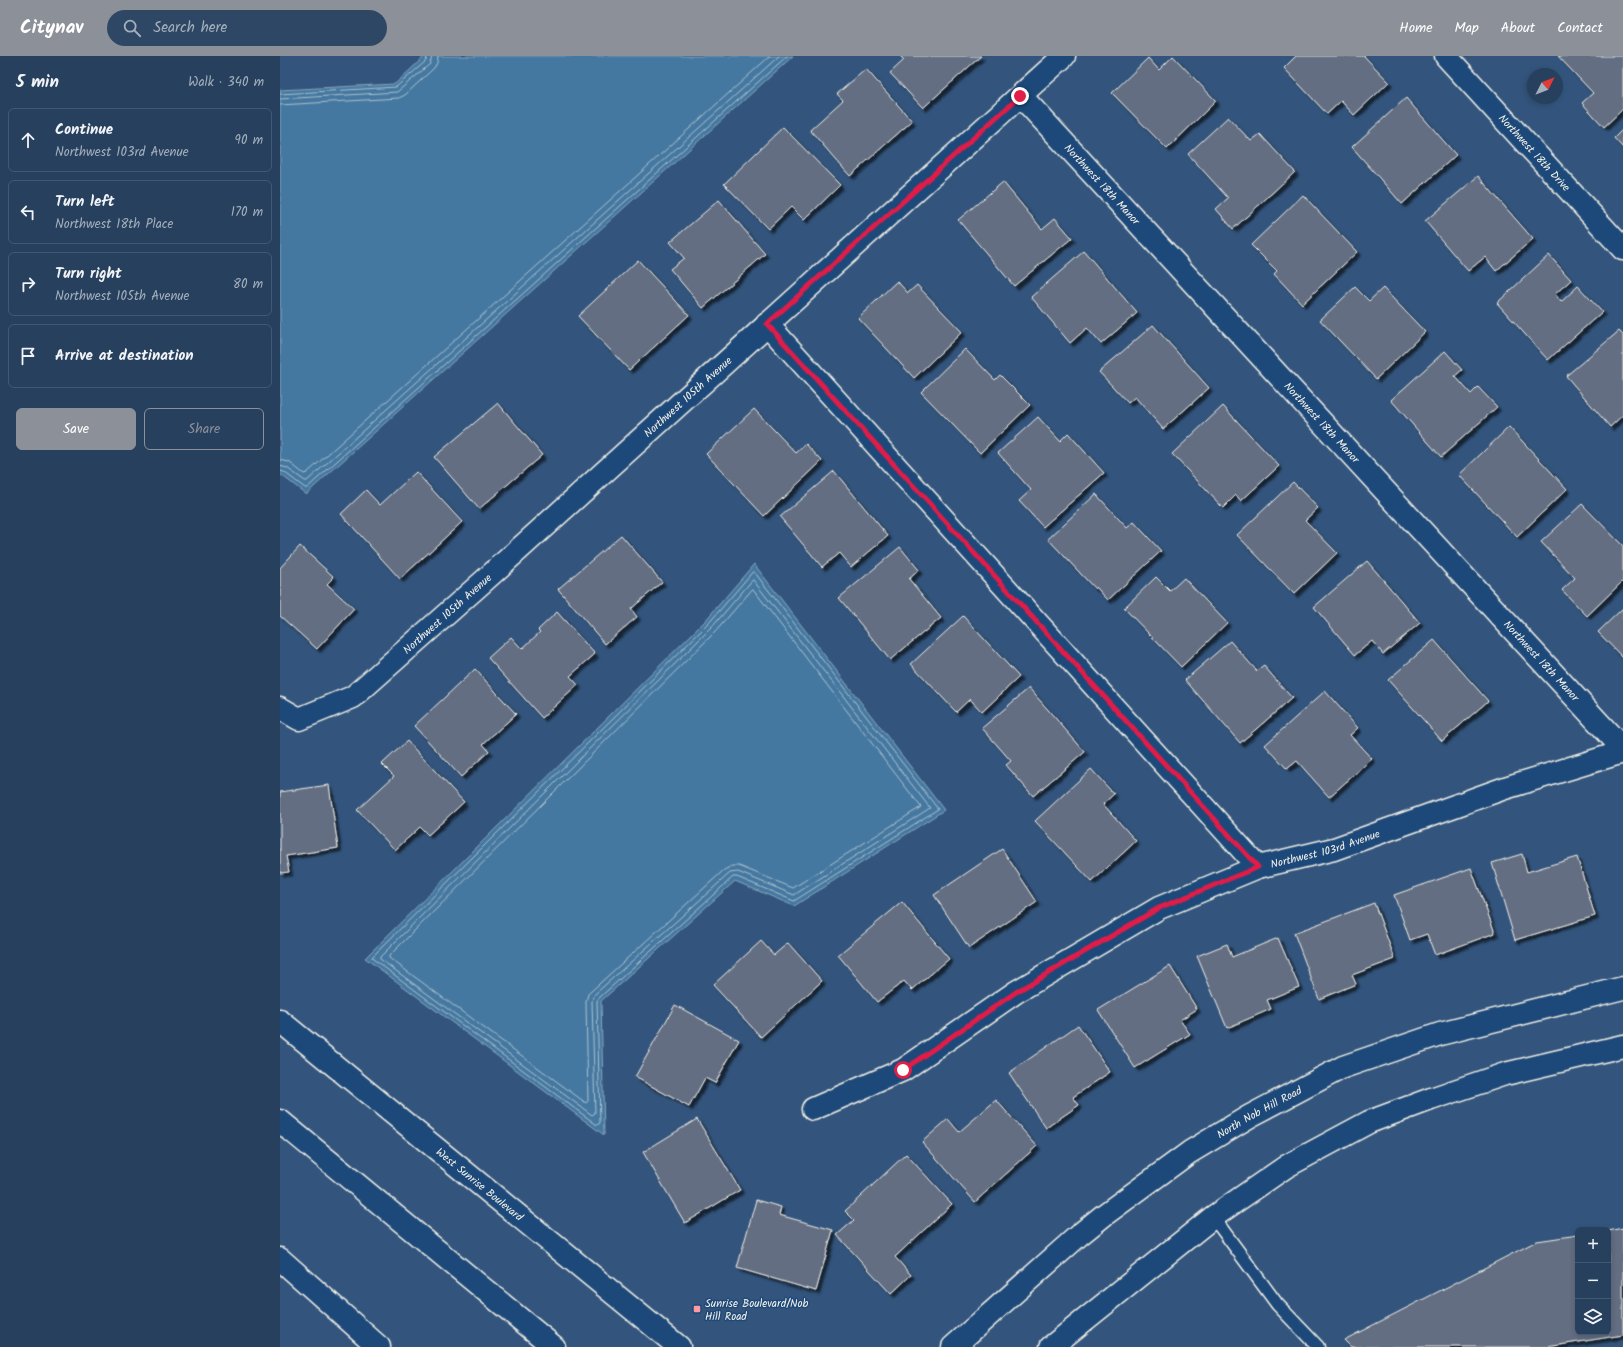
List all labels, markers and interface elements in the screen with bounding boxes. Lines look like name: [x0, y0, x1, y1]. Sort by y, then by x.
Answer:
search box: [107, 10, 387, 46]
text: Citynav: [20, 13, 83, 43]
text: Search here: [153, 16, 227, 40]
icon: search: [121, 17, 143, 39]
text: Home: [1399, 17, 1433, 39]
text: Map: [1455, 17, 1479, 39]
text: About: [1501, 17, 1535, 39]
text: Contact: [1557, 17, 1603, 39]
north arrow: [1527, 68, 1563, 104]
text: 5 min: [16, 69, 59, 96]
text: Walk · 340 m: [188, 72, 264, 93]
route end: [1011, 87, 1029, 105]
street label: Northwest 18th Drive: [1493, 110, 1574, 196]
text: Continue: [55, 118, 113, 142]
icon: ahead: [17, 129, 39, 151]
text: 90 m: [235, 130, 263, 151]
street label: Northwest 18th Manor: [1059, 140, 1145, 231]
text: Northwest 103rd Avenue: [55, 142, 189, 163]
text: Turn left: [55, 190, 115, 214]
icon: left: [17, 201, 39, 223]
text: 170 m: [231, 202, 263, 223]
text: Northwest 18th Place: [55, 214, 173, 235]
text: Turn right: [55, 262, 122, 286]
icon: right: [17, 273, 39, 295]
text: 80 m: [233, 274, 263, 295]
text: Northwest 105th Avenue: [55, 286, 189, 307]
text: Arrive at destination: [55, 344, 194, 368]
icon: arrive: [17, 345, 39, 367]
street label: Northwest 105th Avenue: [640, 352, 737, 442]
street label: Northwest 18th Manor: [1279, 378, 1364, 469]
button: Save: [16, 408, 136, 450]
button: Share: [144, 408, 264, 450]
street label: Northwest 105th Avenue: [399, 570, 496, 659]
street label: Northwest 18th Manor: [1499, 617, 1584, 707]
street label: Northwest 103rd Avenue: [1269, 825, 1383, 874]
route start: [894, 1061, 912, 1079]
street label: North Nob Hill Road: [1213, 1082, 1306, 1144]
street label: West Sunrise Boulevard: [432, 1144, 527, 1227]
map controls: [1575, 1227, 1611, 1335]
button: +: [1575, 1227, 1611, 1263]
button: −: [1575, 1263, 1611, 1299]
place label: Sunrise Boulevard/Nob Hill Road: [705, 1295, 808, 1326]
button: layers: [1575, 1299, 1611, 1335]
marker: Sunrise Boulevard/Nob Hill Road: [692, 1304, 702, 1314]

